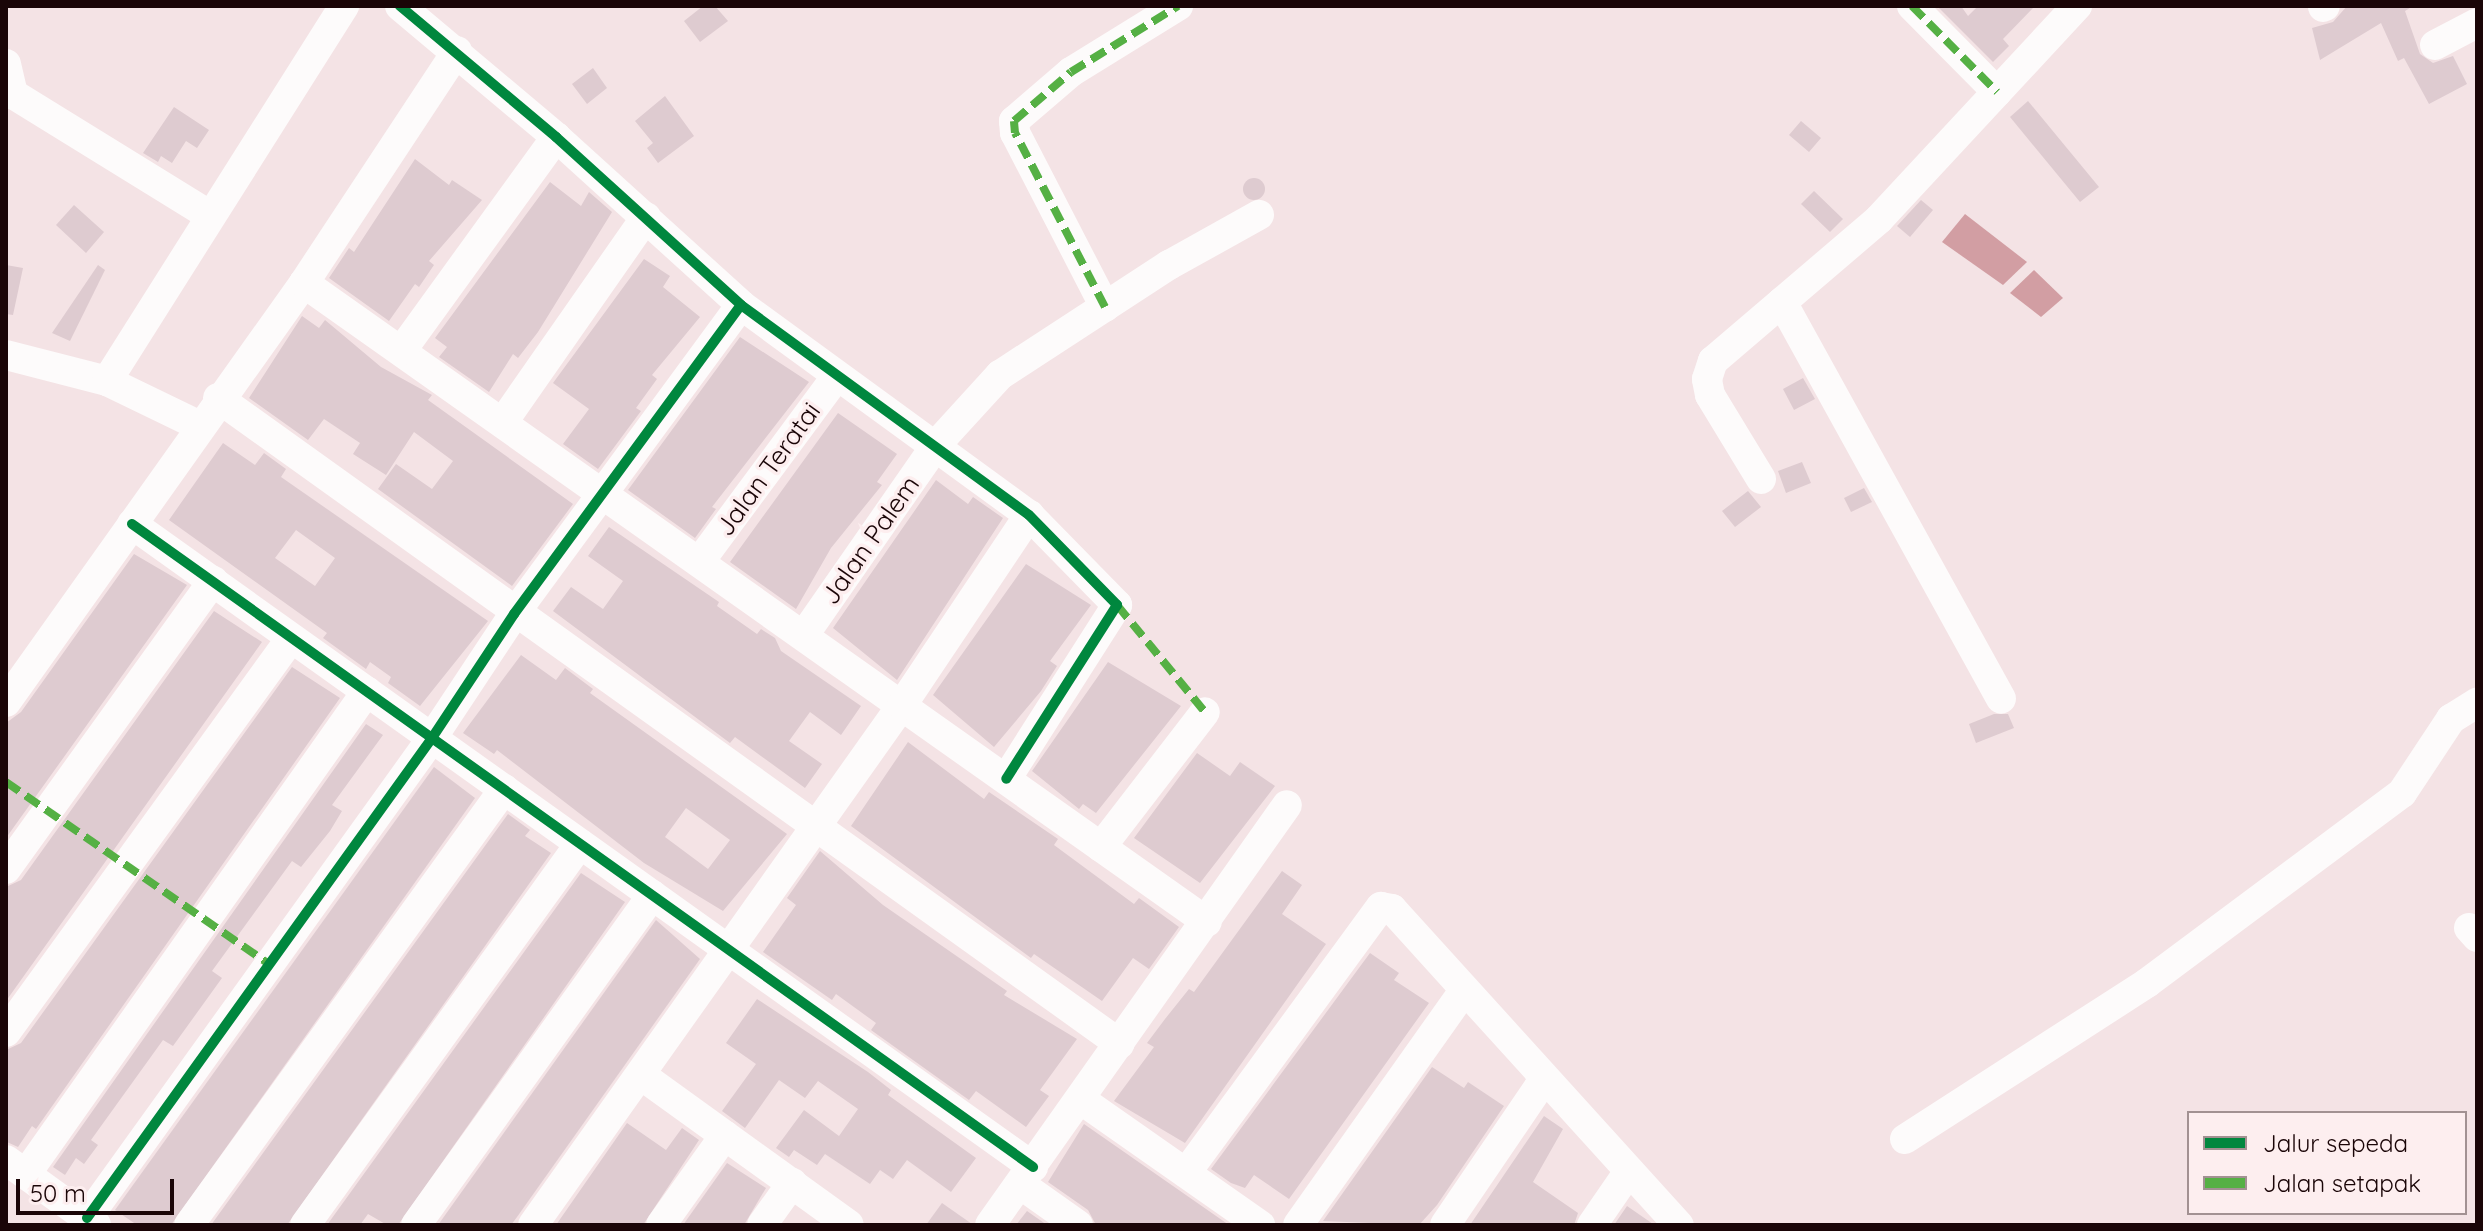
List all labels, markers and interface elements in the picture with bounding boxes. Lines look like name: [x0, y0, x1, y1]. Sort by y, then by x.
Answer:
street label: Jalan Teratai: [709, 396, 827, 542]
street label: Jalan Palem: [814, 470, 926, 610]
legend: [2187, 1111, 2467, 1215]
text: Jalur sepeda: [2263, 1128, 2408, 1158]
scale bar: [20, 1163, 178, 1213]
text: Jalan setapak: [2263, 1168, 2421, 1198]
text: 50 m: [30, 1178, 86, 1208]

